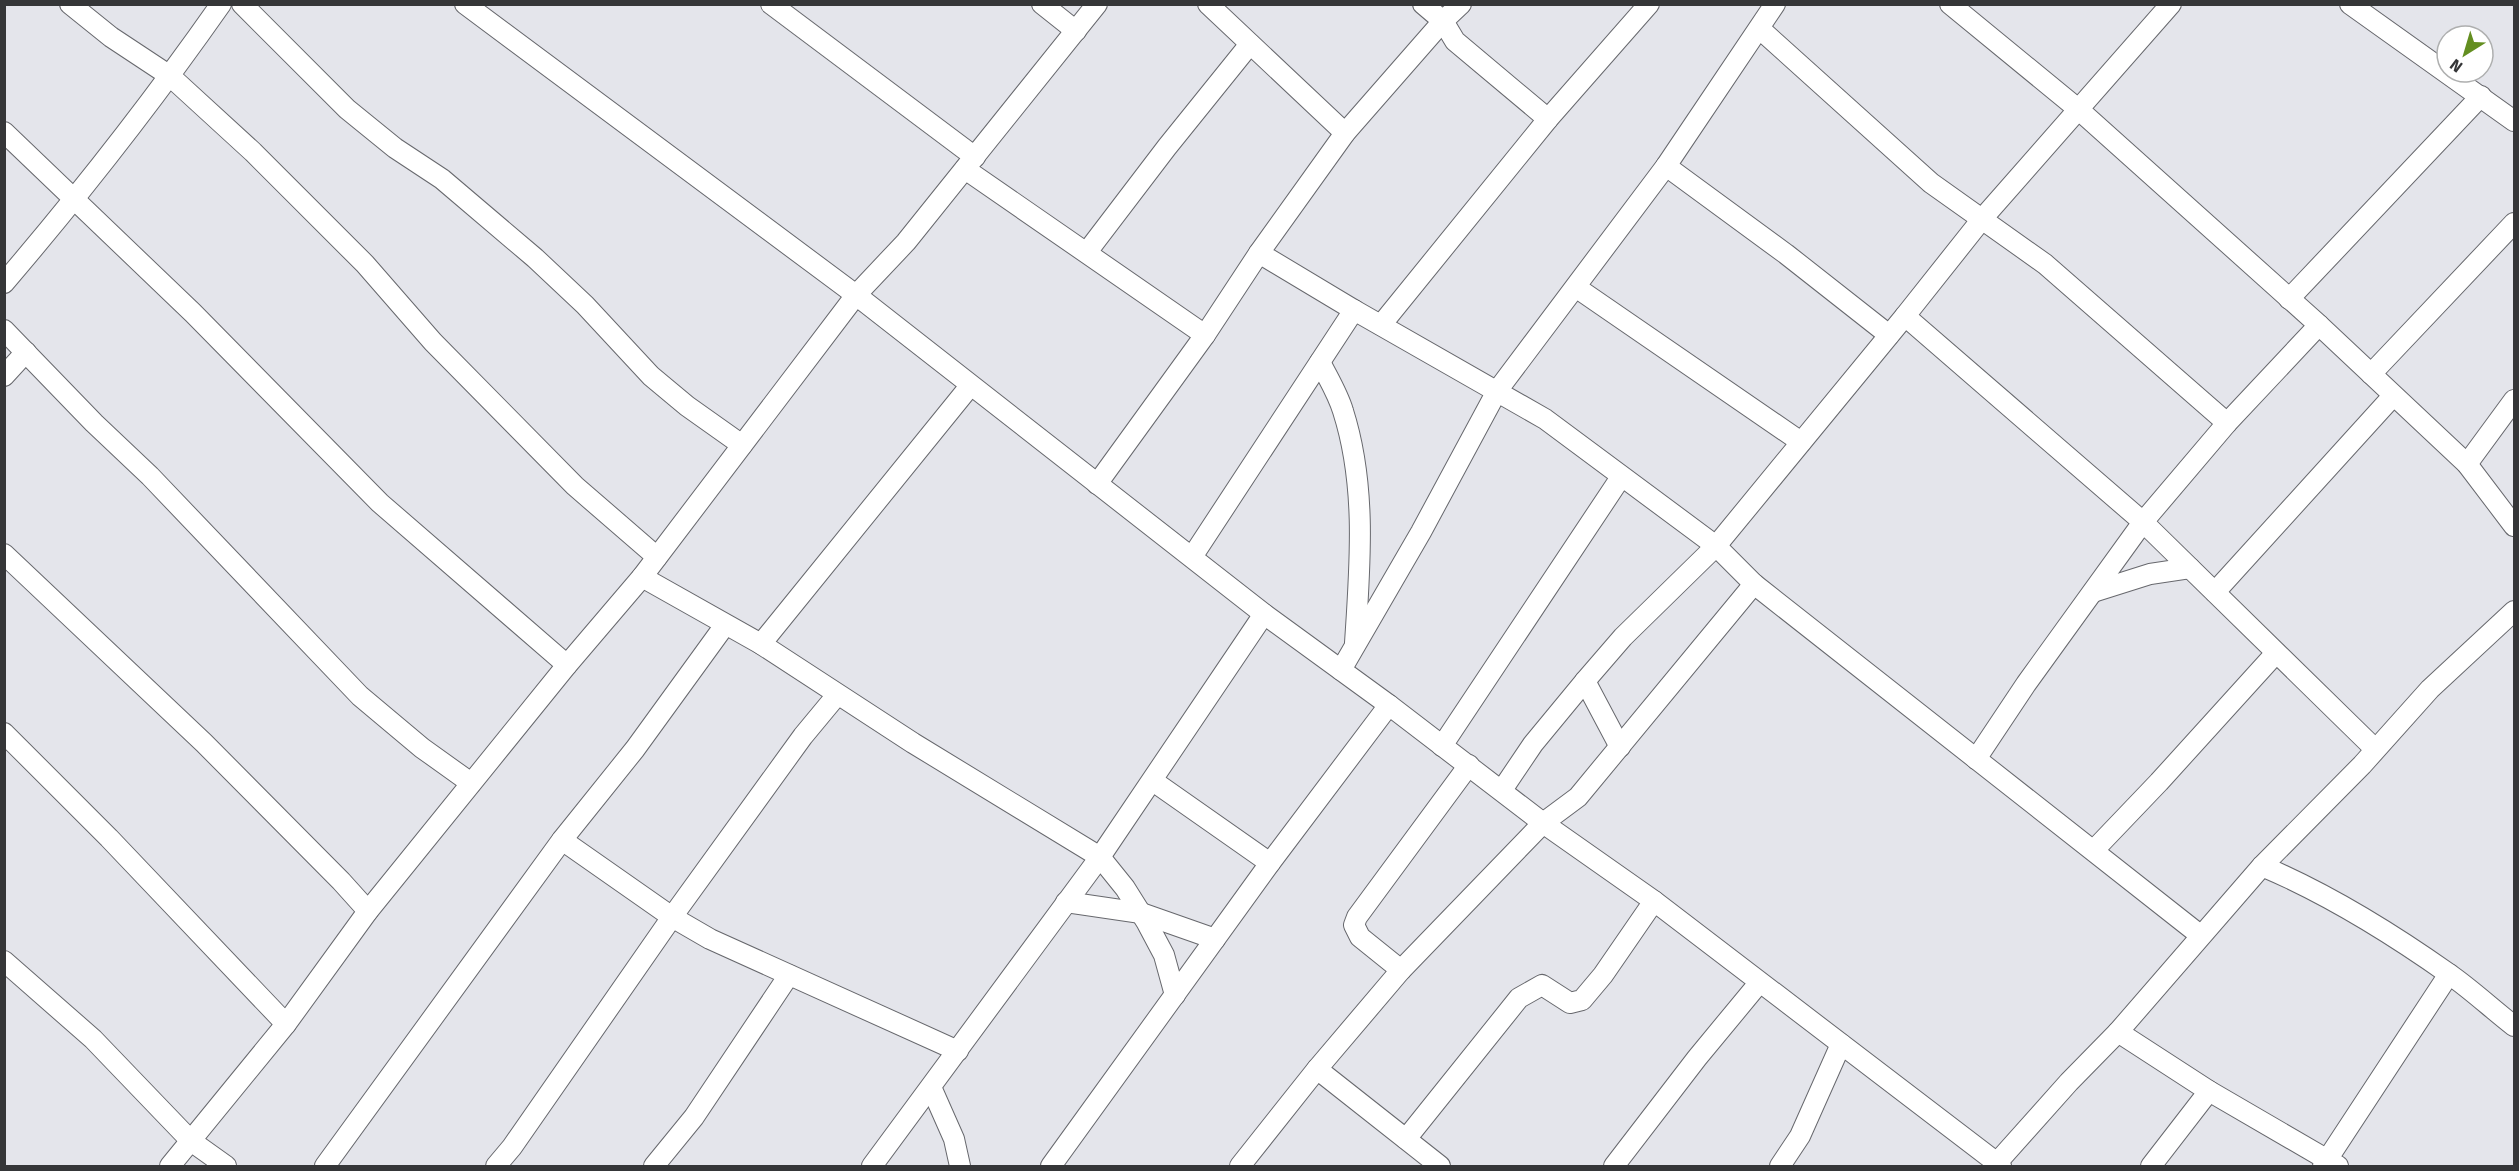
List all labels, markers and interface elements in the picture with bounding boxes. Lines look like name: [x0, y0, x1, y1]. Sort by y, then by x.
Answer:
north arrow: [2435, 24, 2495, 84]
text: N: [2446, 55, 2466, 76]

